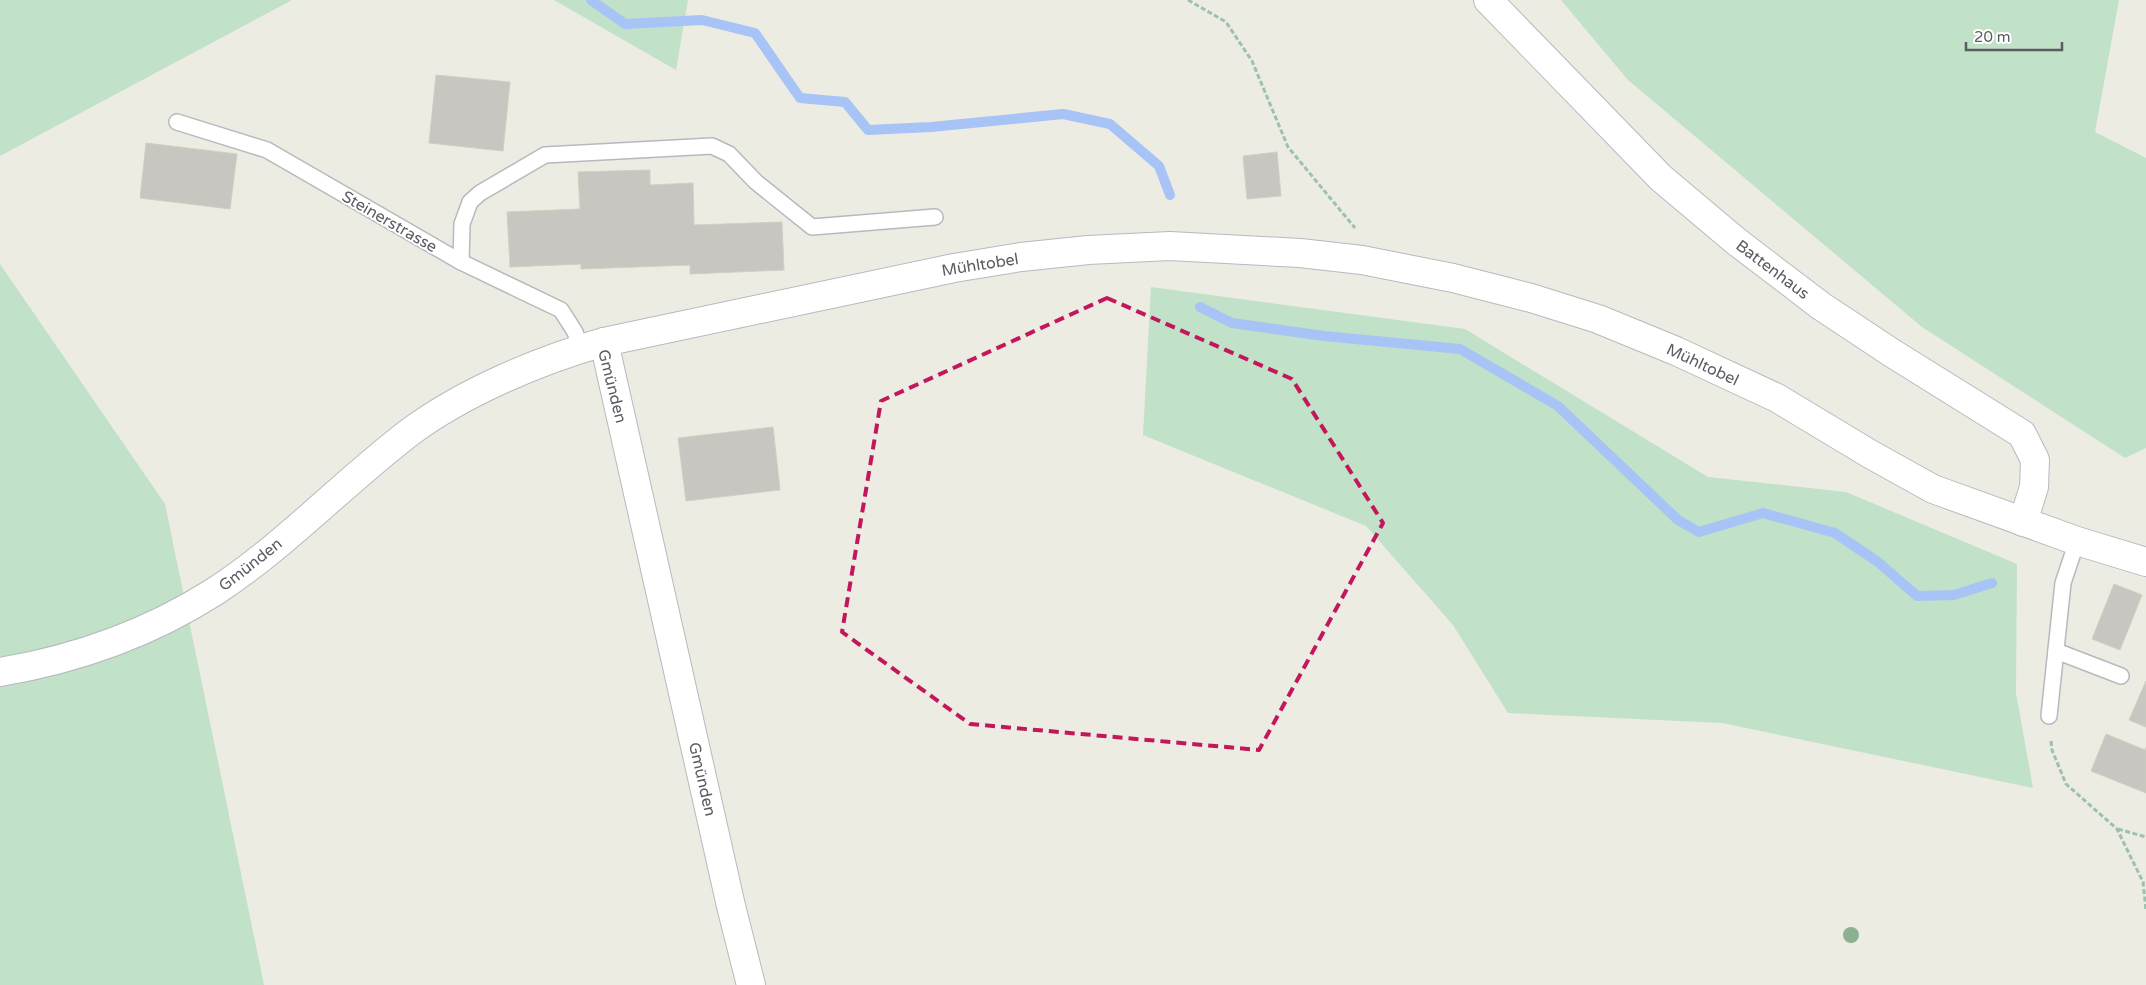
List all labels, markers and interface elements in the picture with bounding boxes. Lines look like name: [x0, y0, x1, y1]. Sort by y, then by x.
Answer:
scale bar: [1966, 20, 2062, 52]
text: 20 m: [1974, 28, 2011, 46]
street label: Steinerstrasse: [338, 187, 441, 257]
street label: Battenhaus: [1732, 236, 1813, 304]
street label: Mühltobel: [940, 249, 1020, 281]
street label: Mühltobel: [1663, 339, 1742, 390]
street label: Gmünden: [593, 347, 631, 425]
street label: Gmünden: [215, 534, 286, 596]
street label: Gmünden: [684, 740, 720, 818]

